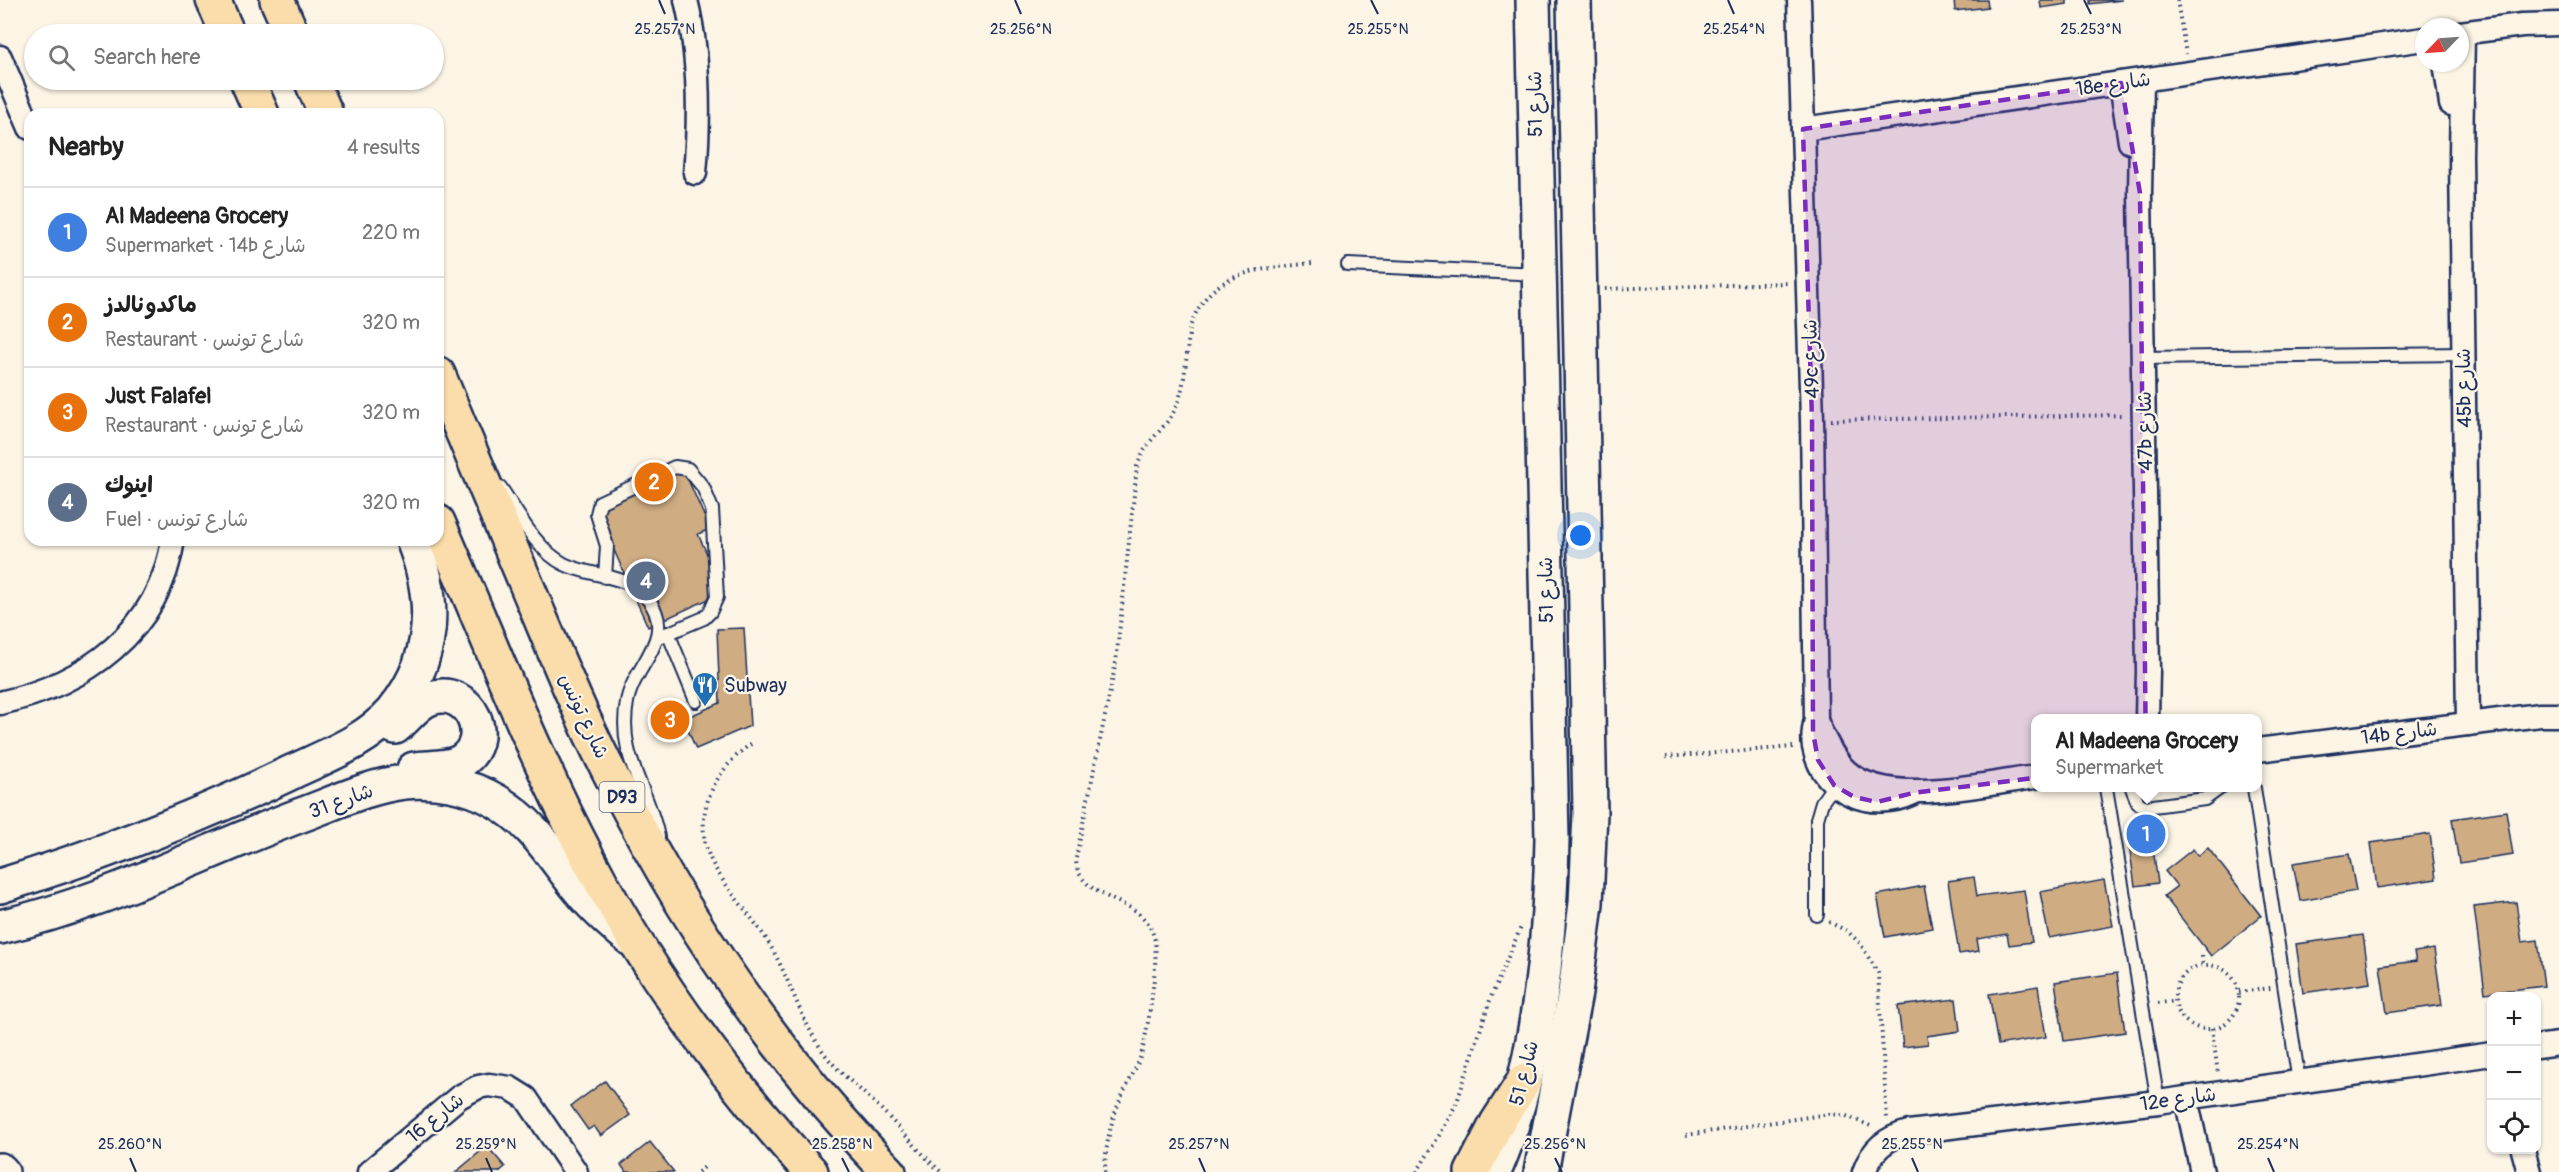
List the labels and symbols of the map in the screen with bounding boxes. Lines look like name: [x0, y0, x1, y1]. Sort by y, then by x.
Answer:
north arrow: [2415, 18, 2469, 72]
text: 25.257°N: [635, 20, 695, 39]
text: 25.256°N: [990, 20, 1052, 39]
text: 25.255°N: [1347, 20, 1409, 39]
text: 25.254°N: [1703, 20, 1765, 39]
text: 25.253°N: [2060, 20, 2122, 39]
street label: 18e شارع: [2074, 66, 2152, 103]
street label: شارع 51: [1522, 71, 1549, 137]
street label: 49c شارع: [1797, 319, 1826, 399]
street label: 45b شارع: [2451, 348, 2478, 428]
street label: 47b شارع: [2132, 391, 2159, 471]
pin: 2: [634, 460, 674, 504]
your location: [1566, 521, 1595, 550]
street label: شارع 51: [1533, 557, 1560, 623]
pin: 4: [626, 558, 666, 604]
street label: شارع تونس: [552, 669, 615, 763]
restaurant icon: Subway: [690, 670, 720, 708]
place label: Subway: [724, 673, 787, 698]
pin: 3: [650, 698, 690, 742]
street label: 14b شارع: [2359, 716, 2439, 751]
street label: شارع 31: [305, 778, 377, 825]
road number: D93: [600, 782, 644, 812]
pin: 1: [2126, 812, 2166, 856]
street label: شارع 51: [1504, 1038, 1545, 1108]
street label: 12e شارع: [2138, 1081, 2218, 1118]
street label: شارع 16: [401, 1087, 470, 1150]
text: 25.260°N: [98, 1135, 162, 1154]
text: 25.259°N: [456, 1135, 516, 1154]
text: 25.258°N: [812, 1135, 872, 1154]
text: 25.257°N: [1169, 1135, 1229, 1154]
text: 25.256°N: [1524, 1135, 1586, 1154]
text: 25.255°N: [1881, 1135, 1943, 1154]
text: 25.254°N: [2237, 1135, 2299, 1154]

